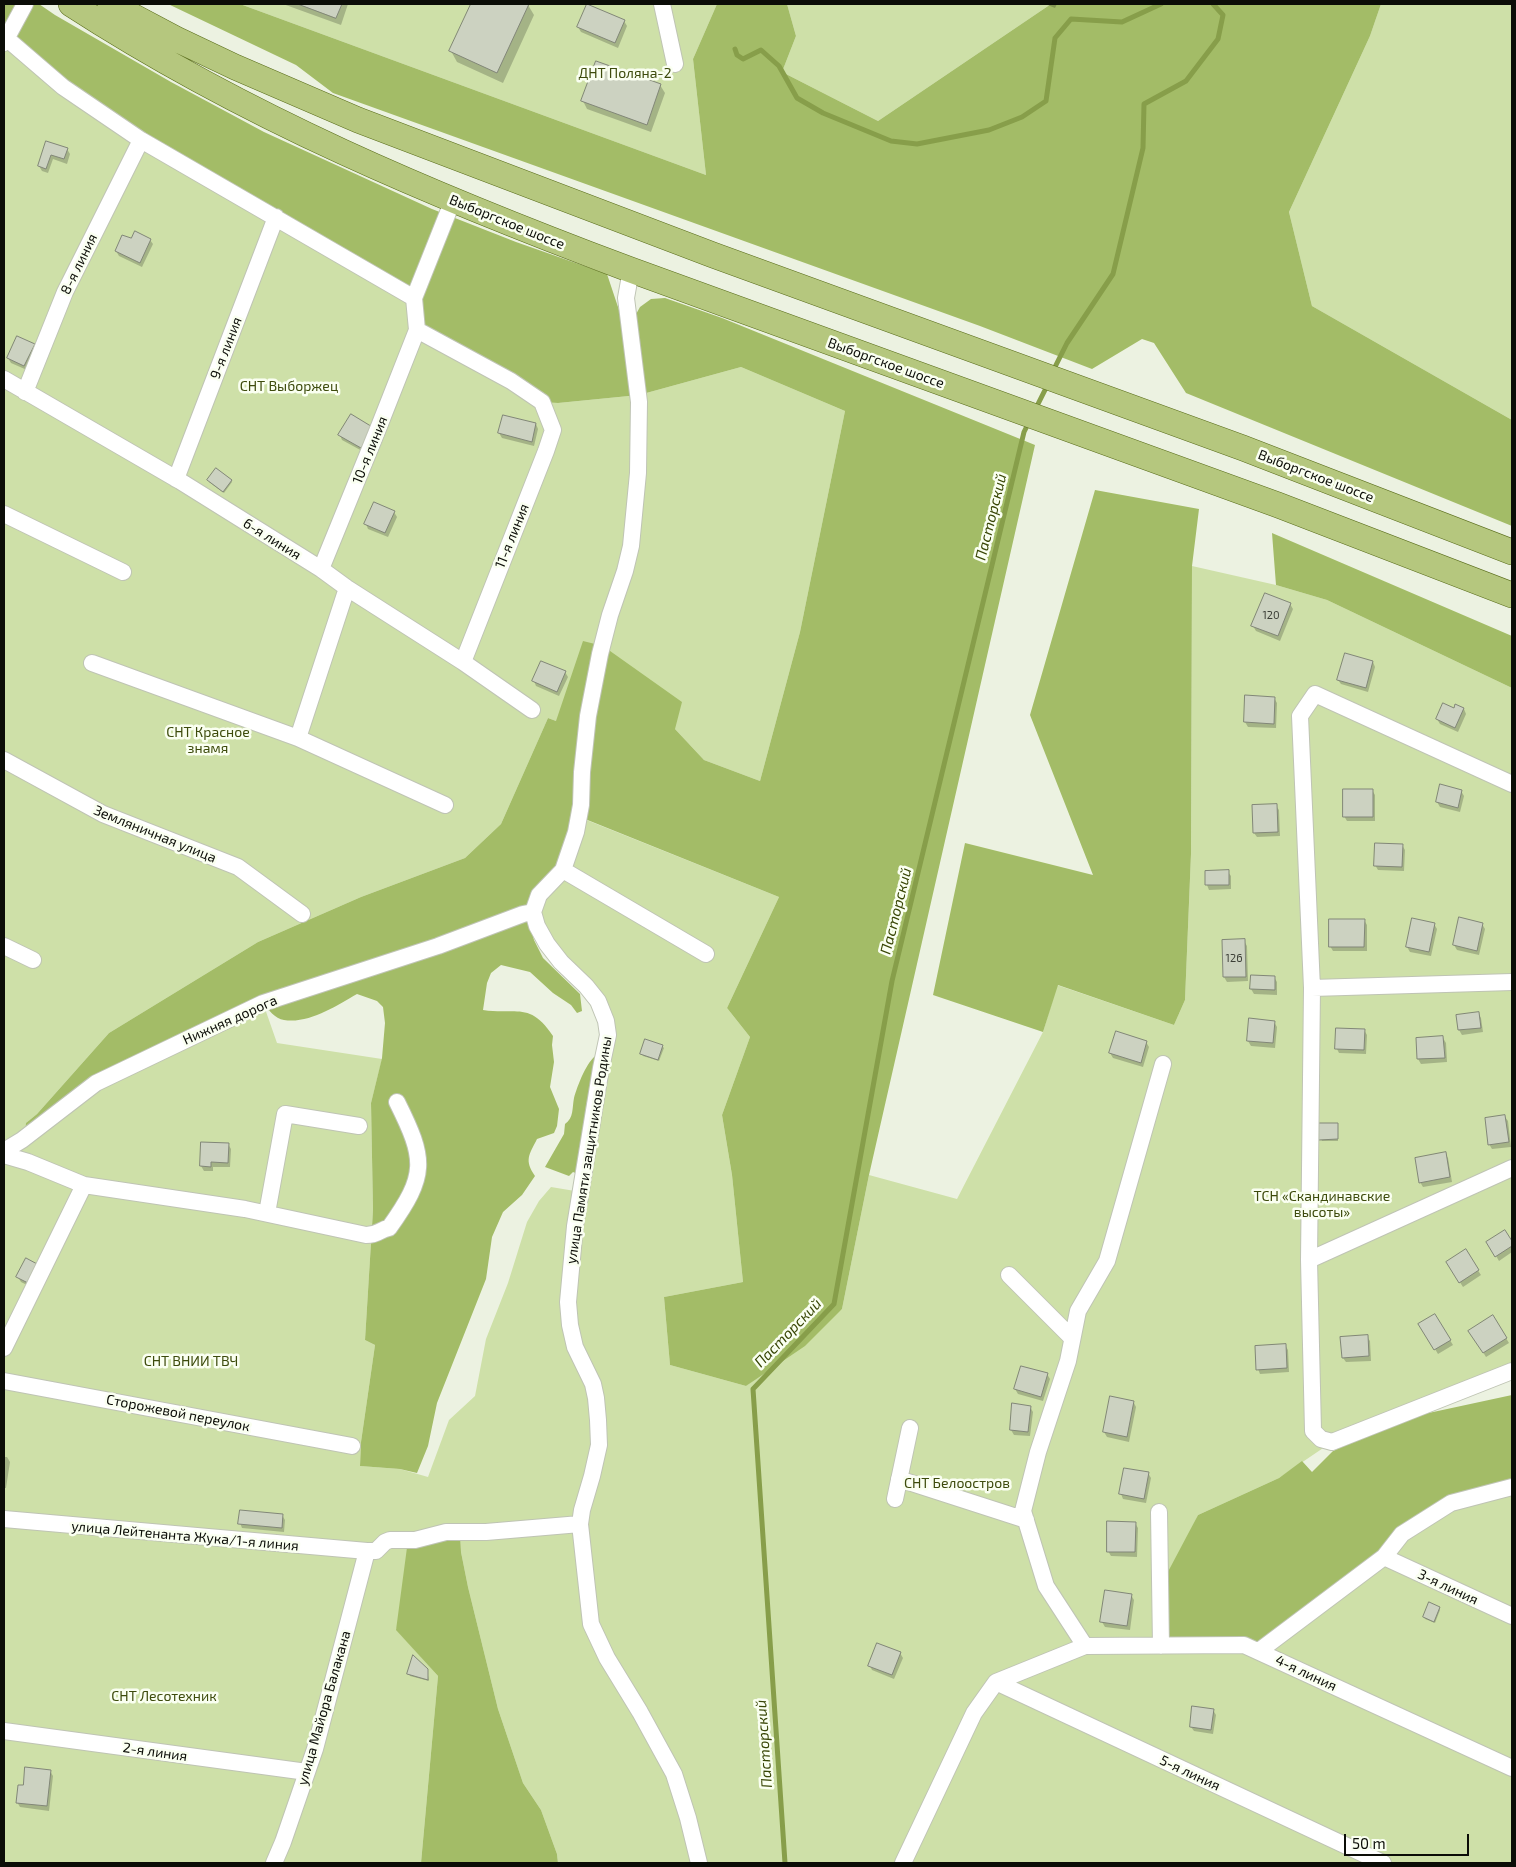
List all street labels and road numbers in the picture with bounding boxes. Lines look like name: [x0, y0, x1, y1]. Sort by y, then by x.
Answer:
street label: Выборгское шоссе: [447, 191, 567, 253]
street label: 8-я линия: [57, 231, 101, 297]
street label: 9-я линия: [206, 315, 246, 381]
street label: Выборгское шоссе: [825, 334, 947, 392]
street label: 10-я линия: [349, 414, 391, 486]
street label: Выборгское шоссе: [1256, 446, 1376, 506]
street label: 11-я линия: [491, 501, 533, 571]
street label: 6-я линия: [240, 515, 304, 563]
street label: Земляничная улица: [91, 802, 219, 866]
street label: Нижняя дорога: [180, 992, 280, 1048]
street label: улица Памяти защитников Родины: [563, 1035, 615, 1265]
street label: Сторожевой переулок: [105, 1391, 251, 1435]
street label: улица Лейтенанта Жука/1-я линия: [71, 1518, 299, 1554]
street label: 3-я линия: [1415, 1566, 1481, 1608]
street label: улица Майора Балакана: [294, 1629, 354, 1787]
street label: 4-я линия: [1273, 1652, 1339, 1694]
street label: 2-я линия: [122, 1739, 188, 1765]
street label: 5-я линия: [1157, 1752, 1223, 1794]

